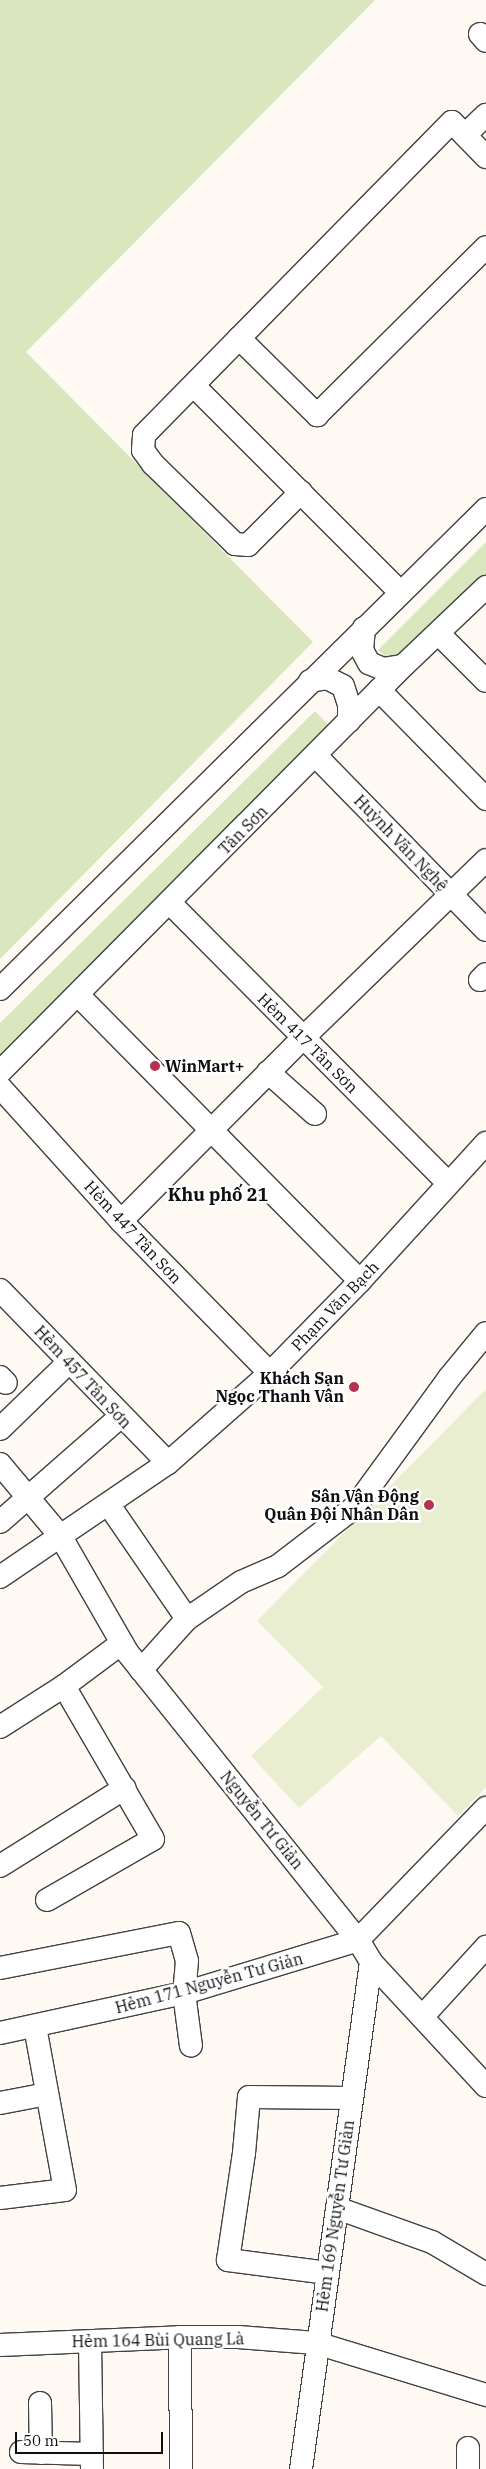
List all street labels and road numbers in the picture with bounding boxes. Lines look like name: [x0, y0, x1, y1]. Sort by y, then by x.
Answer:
street label: Huỳnh Văn Nghệ: [350, 791, 452, 895]
street label: Tân Sơn: [215, 802, 271, 858]
street label: Hẻm 417 Tân Sơn: [254, 989, 362, 1097]
street label: Hẻm 447 Tân Sơn: [80, 1177, 186, 1287]
street label: Phạm Văn Bạch: [287, 1257, 383, 1355]
street label: Hẻm 457 Tân Sơn: [30, 1322, 136, 1432]
street label: Nguyễn Tư Giản: [216, 1767, 308, 1873]
street label: Hẻm 171 Nguyễn Tư Giản: [113, 1949, 305, 2017]
street label: Hẻm 169 Nguyễn Tư Giản: [312, 2119, 358, 2313]
street label: Hẻm 164 Bùi Quang Là: [71, 2329, 245, 2351]

